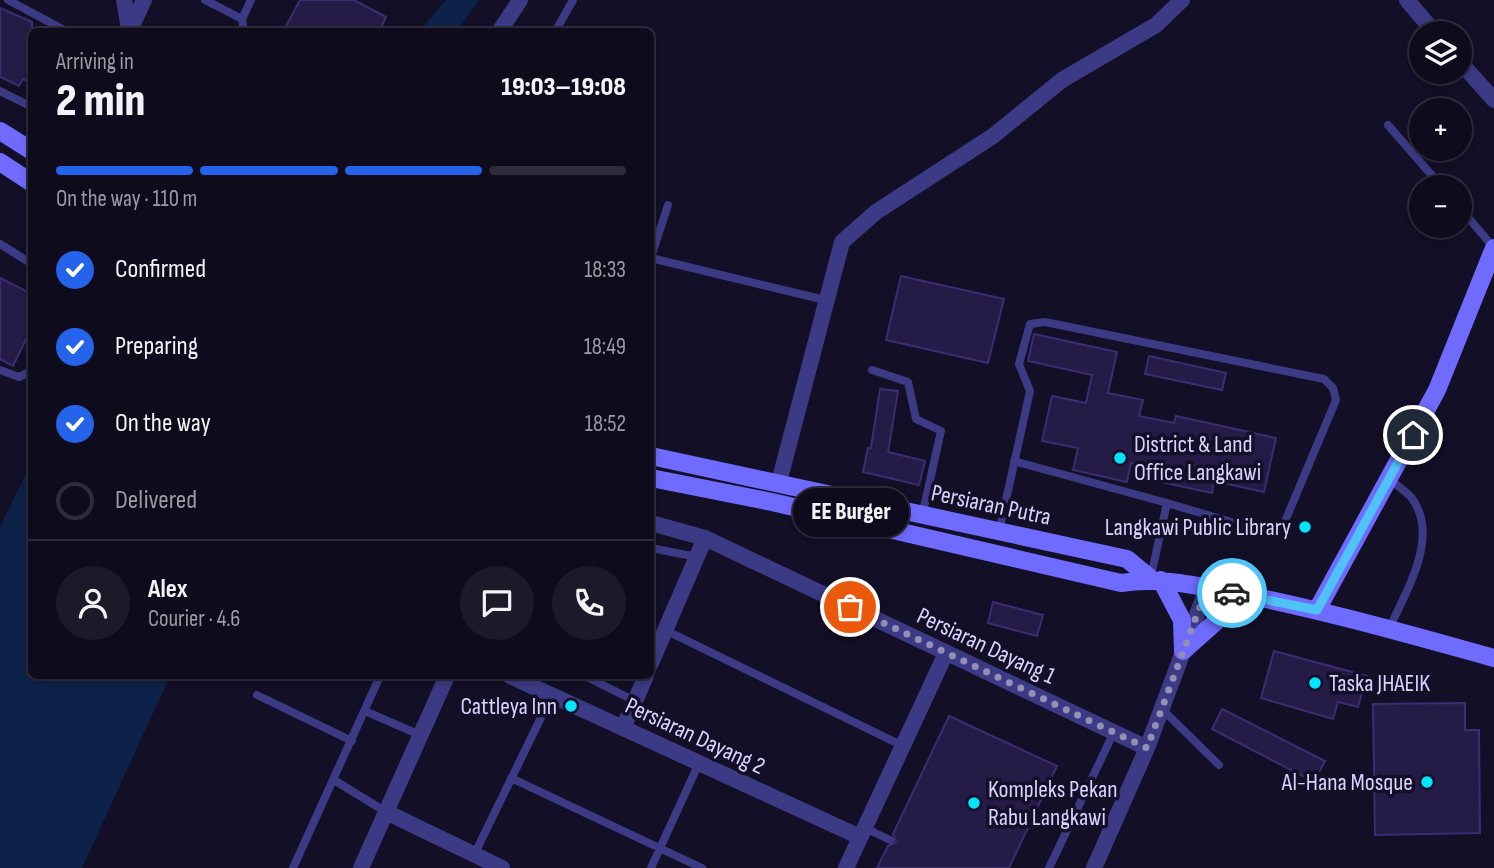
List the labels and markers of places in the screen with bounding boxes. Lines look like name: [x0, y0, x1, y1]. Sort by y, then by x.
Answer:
pin: [1383, 405, 1443, 465]
place label: District & Land Office Langkawi: [1134, 430, 1261, 487]
marker: District & Land Office Langkawi: [1112, 450, 1128, 466]
callout: EE Burger: [792, 488, 908, 537]
place label: Langkawi Public Library: [1105, 513, 1291, 542]
marker: Langkawi Public Library: [1297, 519, 1313, 535]
pin: [820, 577, 880, 637]
place label: Taska JHAEIK: [1329, 669, 1430, 698]
marker: Taska JHAEIK: [1307, 675, 1323, 691]
place label: Cattleya Inn: [461, 692, 557, 721]
marker: Cattleya Inn: [563, 698, 579, 714]
place label: Al-Hana Mosque: [1281, 768, 1413, 797]
marker: Al-Hana Mosque: [1419, 774, 1435, 790]
place label: Kompleks Pekan Rabu Langkawi: [988, 775, 1118, 832]
marker: Kompleks Pekan Rabu Langkawi: [966, 795, 982, 811]

